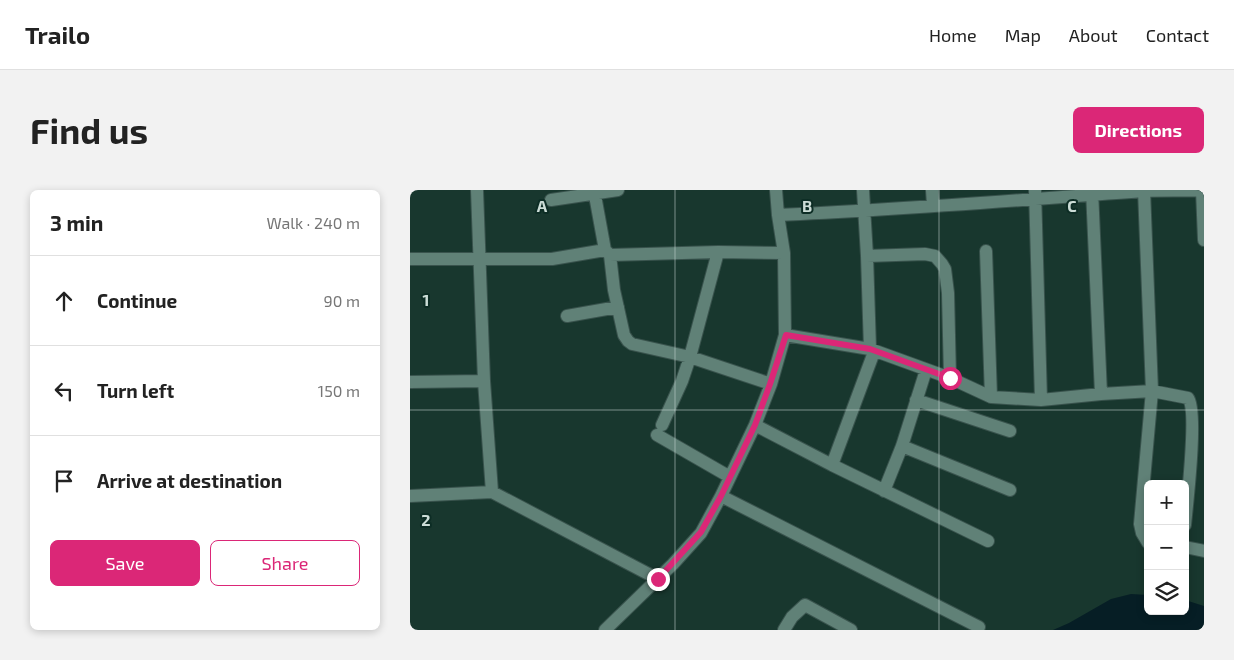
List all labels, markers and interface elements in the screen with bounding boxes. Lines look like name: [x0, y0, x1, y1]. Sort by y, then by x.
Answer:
text: Trailo: [25, 20, 90, 49]
text: Home: [929, 24, 977, 46]
text: Map: [1005, 24, 1041, 46]
text: About: [1069, 24, 1118, 46]
text: Contact: [1146, 24, 1209, 46]
button: Directions: [1073, 107, 1204, 153]
text: Find us: [30, 109, 148, 151]
text: A: [537, 196, 548, 215]
text: B: [802, 196, 812, 215]
text: C: [1067, 196, 1077, 215]
text: 3 min: [50, 210, 103, 235]
text: Walk · 240 m: [267, 213, 360, 232]
icon: ahead: [50, 287, 78, 315]
text: Continue: [97, 289, 177, 312]
text: 1: [423, 290, 429, 309]
text: 90 m: [324, 291, 360, 310]
route start: [939, 367, 962, 390]
icon: left: [50, 377, 78, 405]
text: Turn left: [97, 379, 174, 402]
text: 150 m: [318, 381, 360, 400]
icon: arrive: [50, 467, 78, 495]
text: Arrive at destination: [97, 469, 282, 492]
map controls: [1144, 480, 1189, 615]
button: +: [1144, 480, 1189, 525]
text: 2: [421, 510, 431, 529]
button: −: [1144, 525, 1189, 570]
button: Save: [50, 540, 200, 586]
button: Share: [210, 540, 360, 586]
route end: [647, 568, 670, 591]
button: layers: [1144, 570, 1189, 615]

